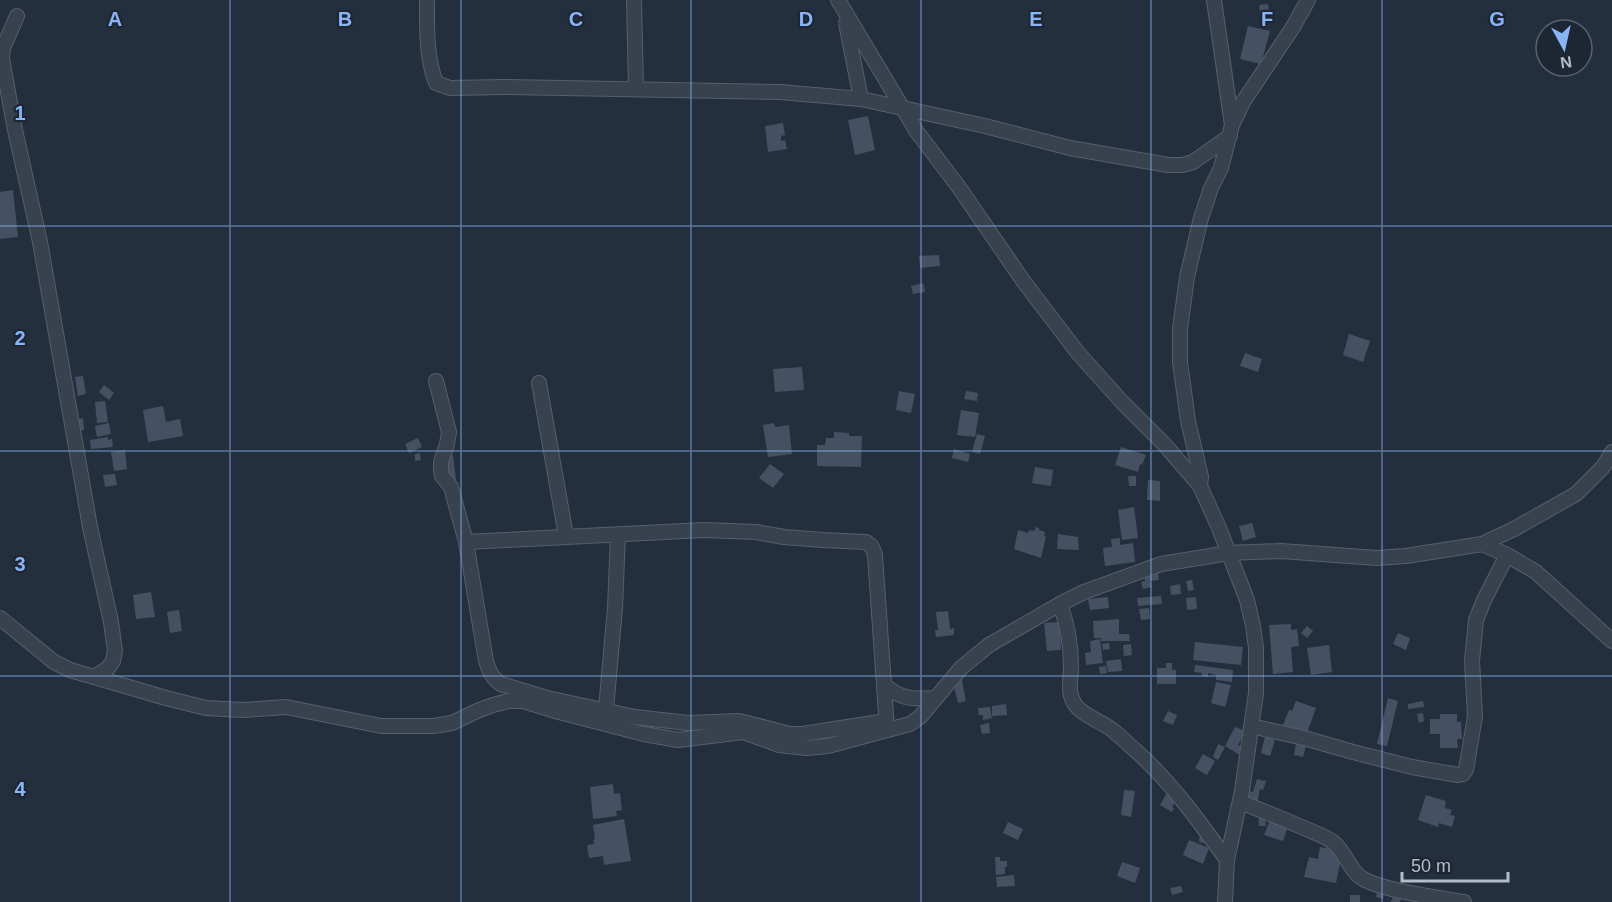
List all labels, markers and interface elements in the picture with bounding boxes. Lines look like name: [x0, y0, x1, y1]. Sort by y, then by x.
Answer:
text: A: [108, 8, 122, 30]
text: B: [338, 8, 352, 30]
text: C: [569, 8, 583, 30]
text: D: [799, 8, 813, 30]
text: E: [1029, 8, 1043, 30]
text: F: [1261, 8, 1273, 30]
text: G: [1489, 8, 1505, 30]
north arrow: [1534, 18, 1594, 78]
text: N: [1559, 53, 1573, 72]
text: 1: [14, 102, 26, 124]
text: 2: [14, 327, 26, 349]
text: 3: [14, 553, 26, 575]
text: 4: [14, 778, 26, 800]
scale bar: [1402, 845, 1508, 883]
text: 50 m: [1411, 856, 1451, 876]

